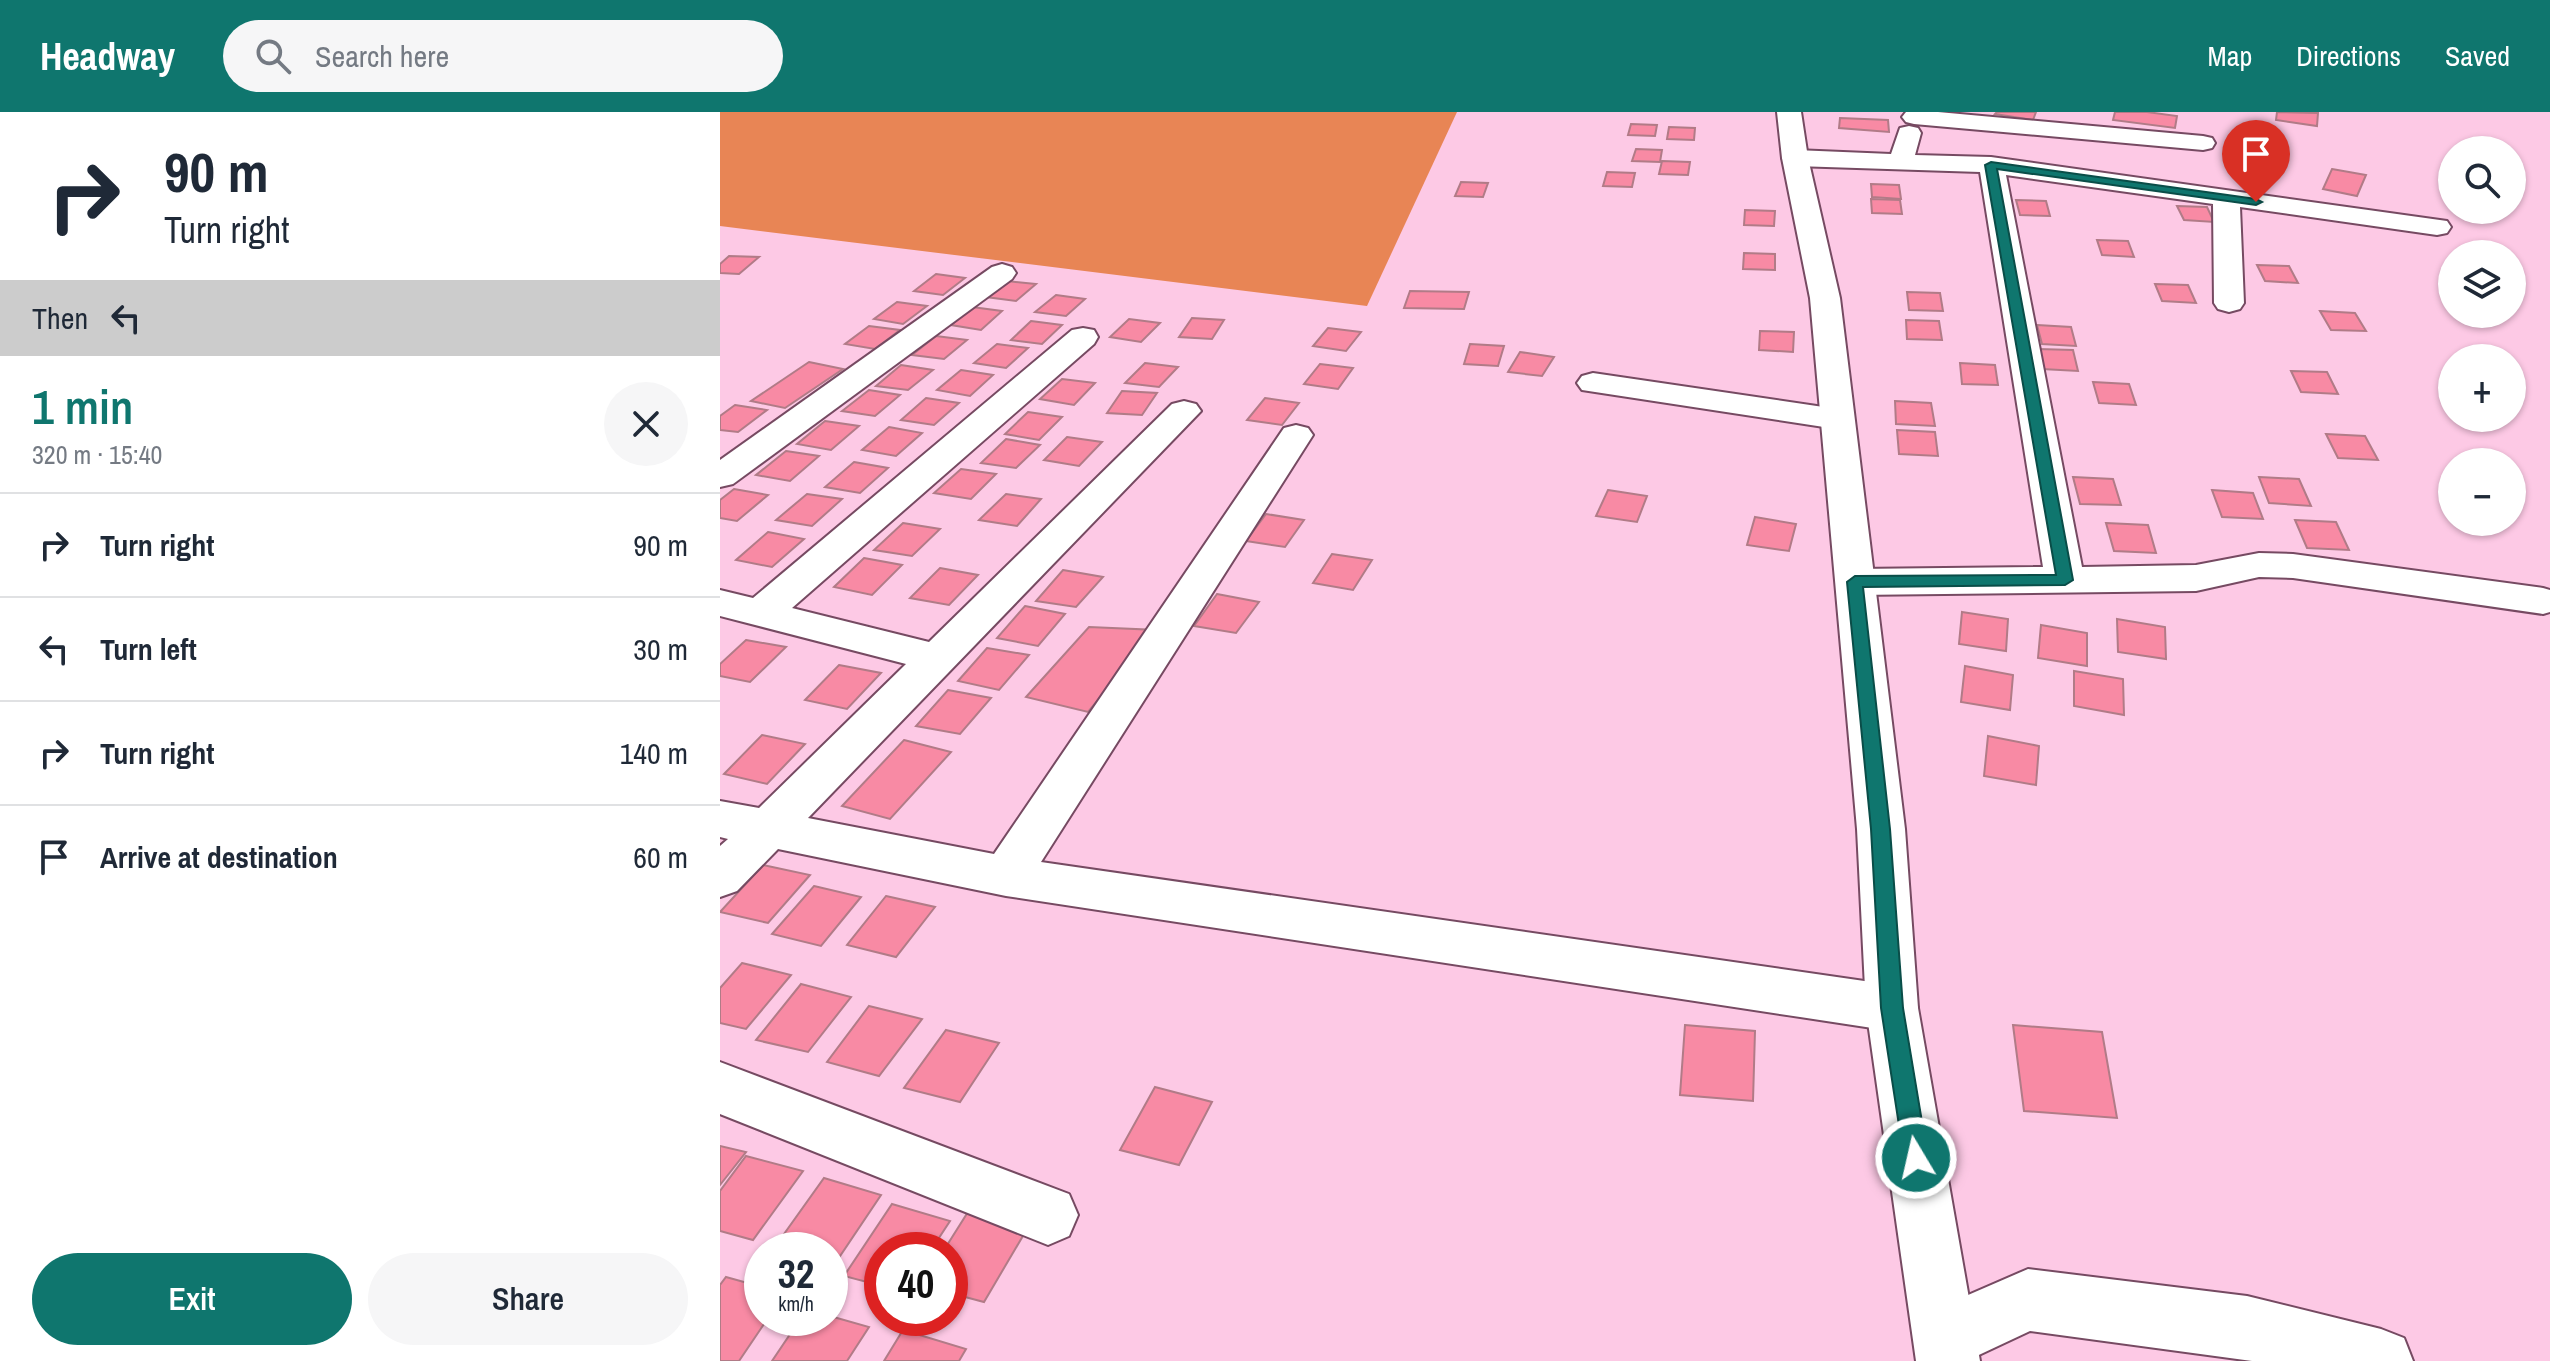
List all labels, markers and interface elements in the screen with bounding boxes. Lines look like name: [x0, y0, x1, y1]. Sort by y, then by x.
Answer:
search box: [223, 20, 783, 92]
text: Headway: [40, 31, 175, 82]
icon: search: [251, 34, 295, 78]
text: Search here: [315, 36, 449, 76]
text: Map: [2208, 37, 2252, 75]
text: Directions: [2296, 37, 2401, 75]
text: Saved: [2445, 37, 2510, 75]
pin: [2222, 120, 2290, 202]
icon: arrive: [2234, 132, 2278, 176]
text: 90 m: [164, 134, 269, 209]
map controls: [2438, 136, 2526, 536]
button: search: [2438, 136, 2526, 224]
icon: right: [32, 144, 136, 248]
text: Turn right: [164, 206, 289, 254]
button: layers: [2438, 240, 2526, 328]
icon: left: [104, 296, 148, 340]
text: Then: [32, 298, 88, 338]
button: +: [2438, 344, 2526, 432]
text: 1 min: [32, 374, 133, 439]
button: close: [604, 382, 688, 466]
text: 320 m · 15:40: [32, 437, 162, 472]
button: −: [2438, 448, 2526, 536]
icon: right: [32, 523, 76, 567]
text: Turn right: [100, 525, 214, 565]
text: 90 m: [633, 525, 688, 565]
icon: left: [32, 627, 76, 671]
text: Turn left: [100, 629, 197, 669]
text: 30 m: [633, 629, 688, 669]
icon: right: [32, 731, 76, 775]
text: Turn right: [100, 733, 214, 773]
text: 140 m: [620, 733, 688, 773]
icon: arrive: [32, 835, 76, 879]
text: Arrive at destination: [100, 837, 338, 877]
text: 60 m: [633, 837, 688, 877]
position arrow: [1874, 1116, 1958, 1200]
speed limit sign: 40: [864, 1232, 968, 1336]
text: 32: [778, 1247, 814, 1300]
button: Exit: [32, 1253, 352, 1345]
button: Share: [368, 1253, 688, 1345]
text: km/h: [778, 1290, 814, 1317]

